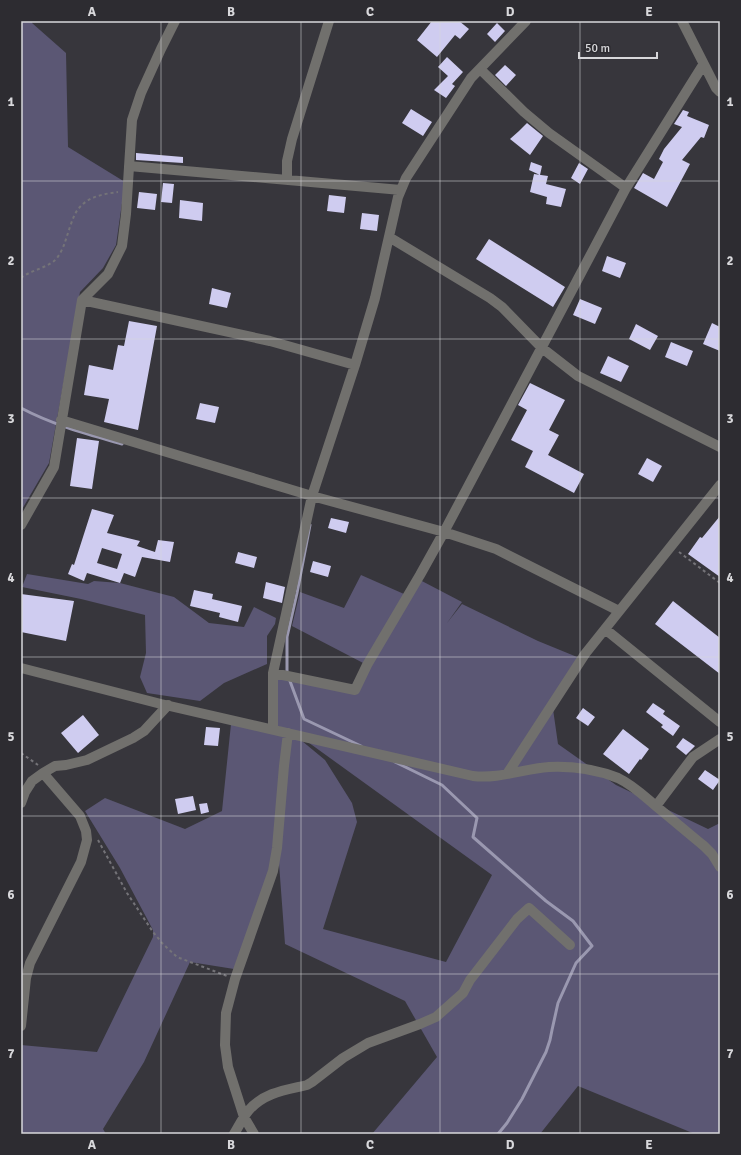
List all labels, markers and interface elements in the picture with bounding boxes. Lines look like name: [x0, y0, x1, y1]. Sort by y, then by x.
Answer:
text: A: [88, 4, 97, 20]
text: B: [227, 4, 235, 20]
text: C: [366, 4, 374, 20]
text: D: [506, 4, 515, 20]
text: E: [645, 4, 653, 20]
scale bar: [579, 34, 657, 60]
text: 50 m: [585, 41, 610, 56]
text: 1: [7, 94, 15, 110]
text: 1: [726, 94, 734, 110]
text: 2: [7, 253, 15, 269]
text: 2: [726, 253, 734, 269]
text: 3: [7, 411, 15, 427]
text: 3: [726, 411, 734, 427]
text: 4: [7, 570, 15, 586]
text: 4: [726, 570, 734, 586]
text: 5: [7, 729, 15, 745]
text: 5: [726, 729, 734, 745]
text: 6: [7, 887, 15, 903]
text: 6: [726, 887, 734, 903]
text: 7: [7, 1046, 15, 1062]
text: 7: [726, 1046, 734, 1062]
text: A: [88, 1137, 97, 1153]
text: B: [227, 1137, 235, 1153]
text: C: [366, 1137, 374, 1153]
text: D: [506, 1137, 515, 1153]
text: E: [645, 1137, 653, 1153]

